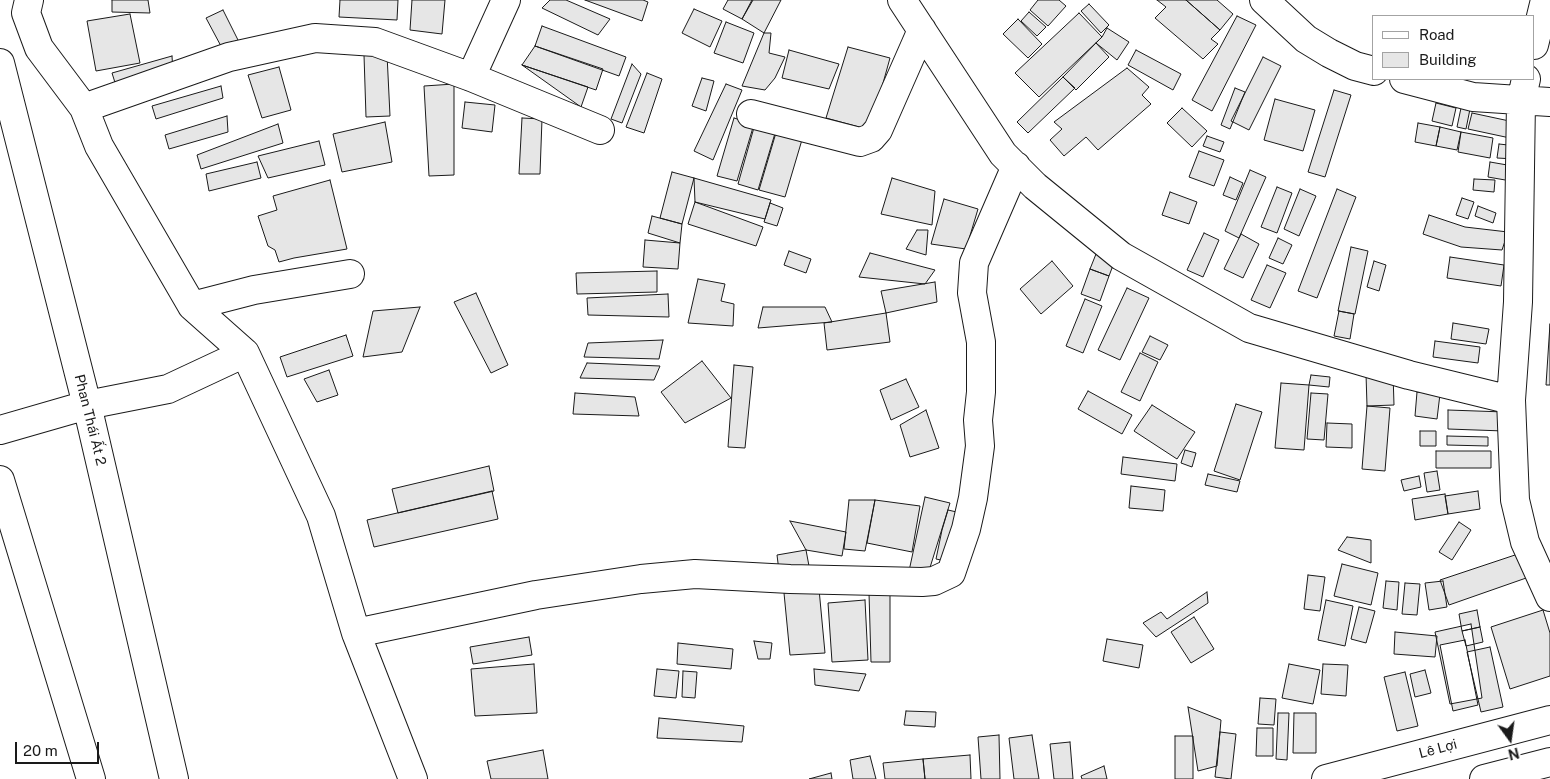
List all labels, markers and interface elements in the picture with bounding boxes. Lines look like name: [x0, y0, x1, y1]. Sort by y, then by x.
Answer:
legend: [1372, 15, 1535, 80]
text: Road: [1419, 26, 1455, 43]
text: Building: [1419, 51, 1477, 68]
street label: Phan Thái Ất 2: [71, 373, 109, 467]
north arrow: [1485, 714, 1535, 764]
scale bar: [18, 732, 101, 764]
street label: Lê Lợi: [1417, 736, 1459, 762]
text: 20 m: [23, 742, 58, 759]
text: N: [1506, 744, 1521, 763]

